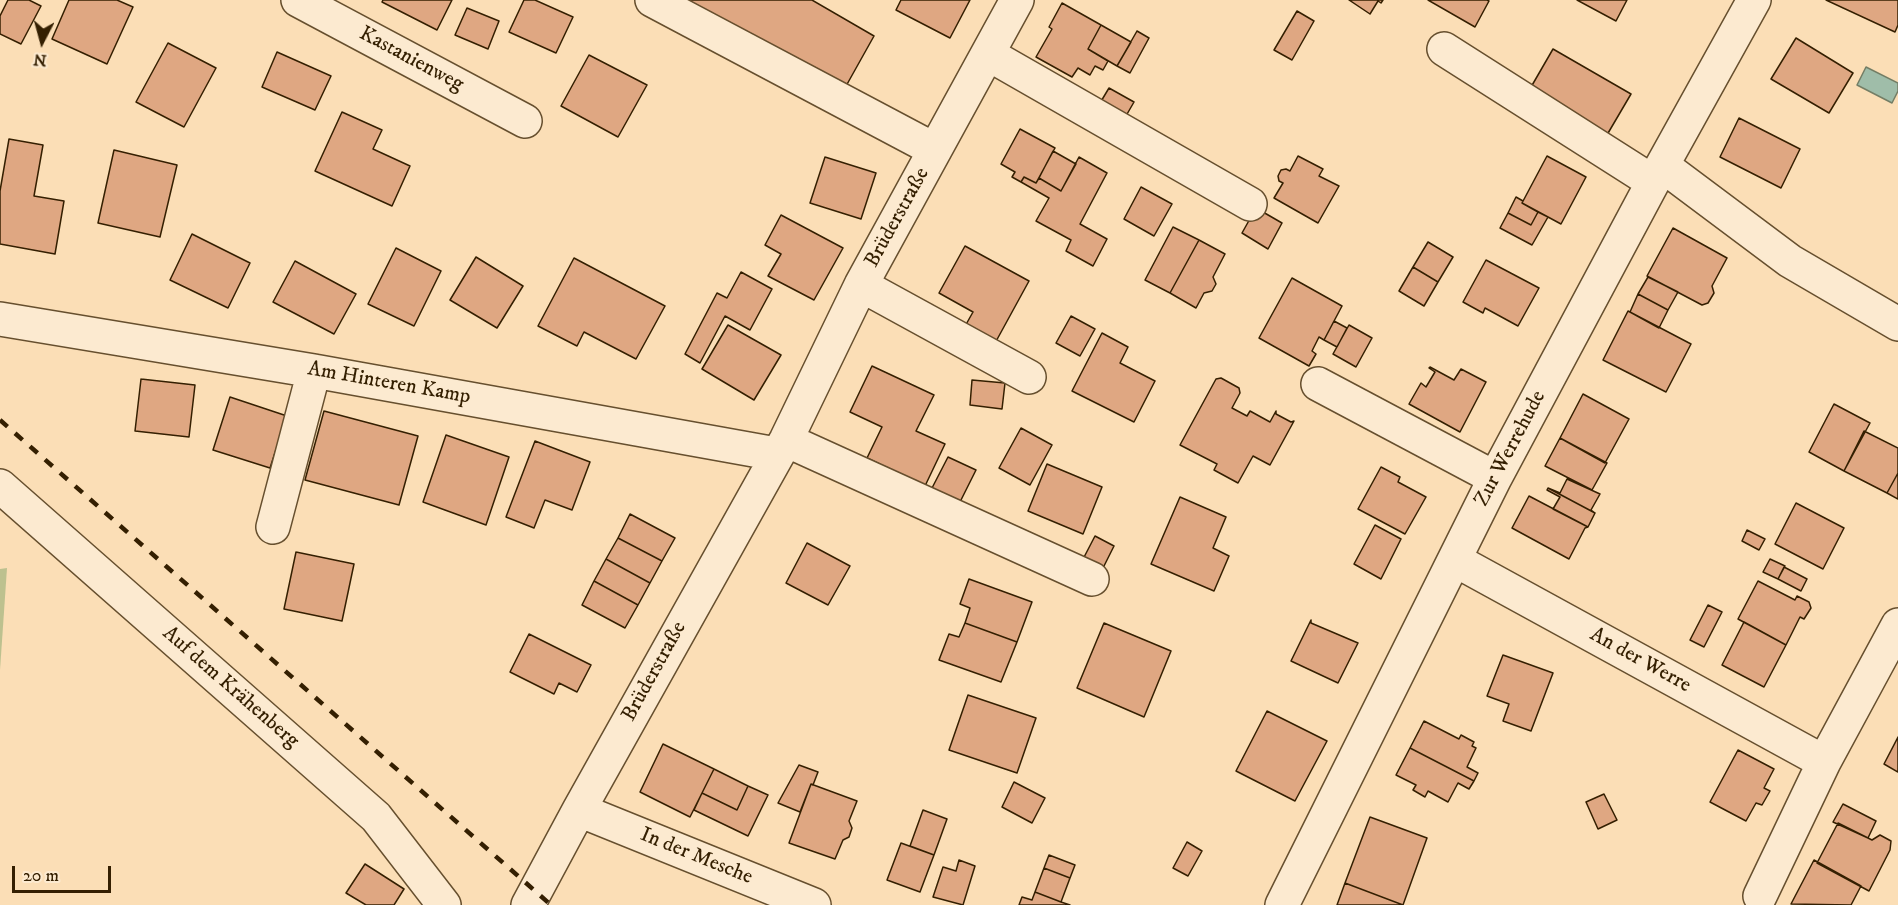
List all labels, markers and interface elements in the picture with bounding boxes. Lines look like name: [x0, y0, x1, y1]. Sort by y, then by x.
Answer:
north arrow: [12, 12, 72, 72]
street label: Kastanienweg: [354, 22, 468, 98]
text: N: [33, 49, 48, 71]
street label: Brüderstraße: [860, 164, 936, 272]
street label: Am Hinteren Kamp: [306, 357, 472, 411]
street label: Zur Werrehude: [1470, 387, 1552, 511]
street label: Brüderstraße: [617, 618, 693, 726]
street label: Auf dem Krähenberg: [157, 622, 303, 754]
street label: An der Werre: [1585, 623, 1695, 699]
street label: In der Mesche: [636, 823, 756, 891]
scale bar: [15, 854, 114, 892]
text: 20 m: [23, 865, 59, 887]

